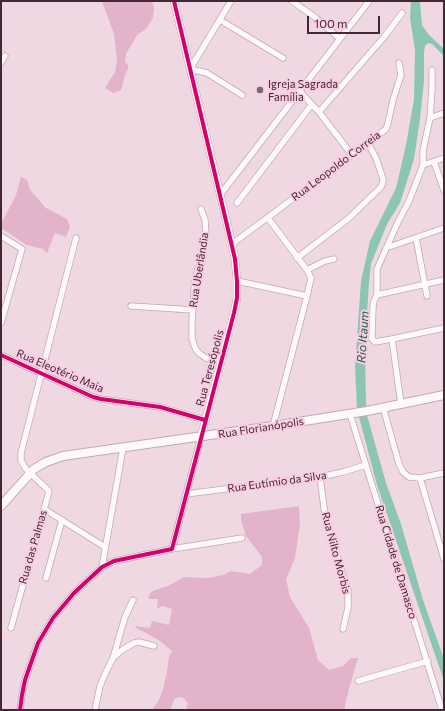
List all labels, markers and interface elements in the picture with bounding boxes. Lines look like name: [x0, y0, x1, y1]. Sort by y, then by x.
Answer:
scale bar: [309, 8, 382, 34]
text: 100 m: [314, 16, 348, 30]
place label: Igreja Sagrada Família: [268, 77, 338, 103]
marker: Igreja Sagrada Família: [255, 85, 265, 95]
street label: Rua Leopoldo Correia: [289, 128, 383, 204]
street label: Rua Uberlândia: [187, 232, 211, 308]
water label: Rio Itaum: [354, 310, 372, 364]
street label: Rua Teresópolis: [193, 328, 227, 408]
street label: Rua Eleotério Maia: [14, 347, 106, 395]
street label: Rua Florianópolis: [217, 415, 305, 441]
street label: Rua Eutímio da Silva: [227, 469, 327, 495]
street label: Rua Cidade de Damasco: [372, 503, 420, 621]
street label: Rua das Palmas: [16, 508, 50, 586]
street label: Rua Nilto Morbis: [319, 511, 353, 595]

